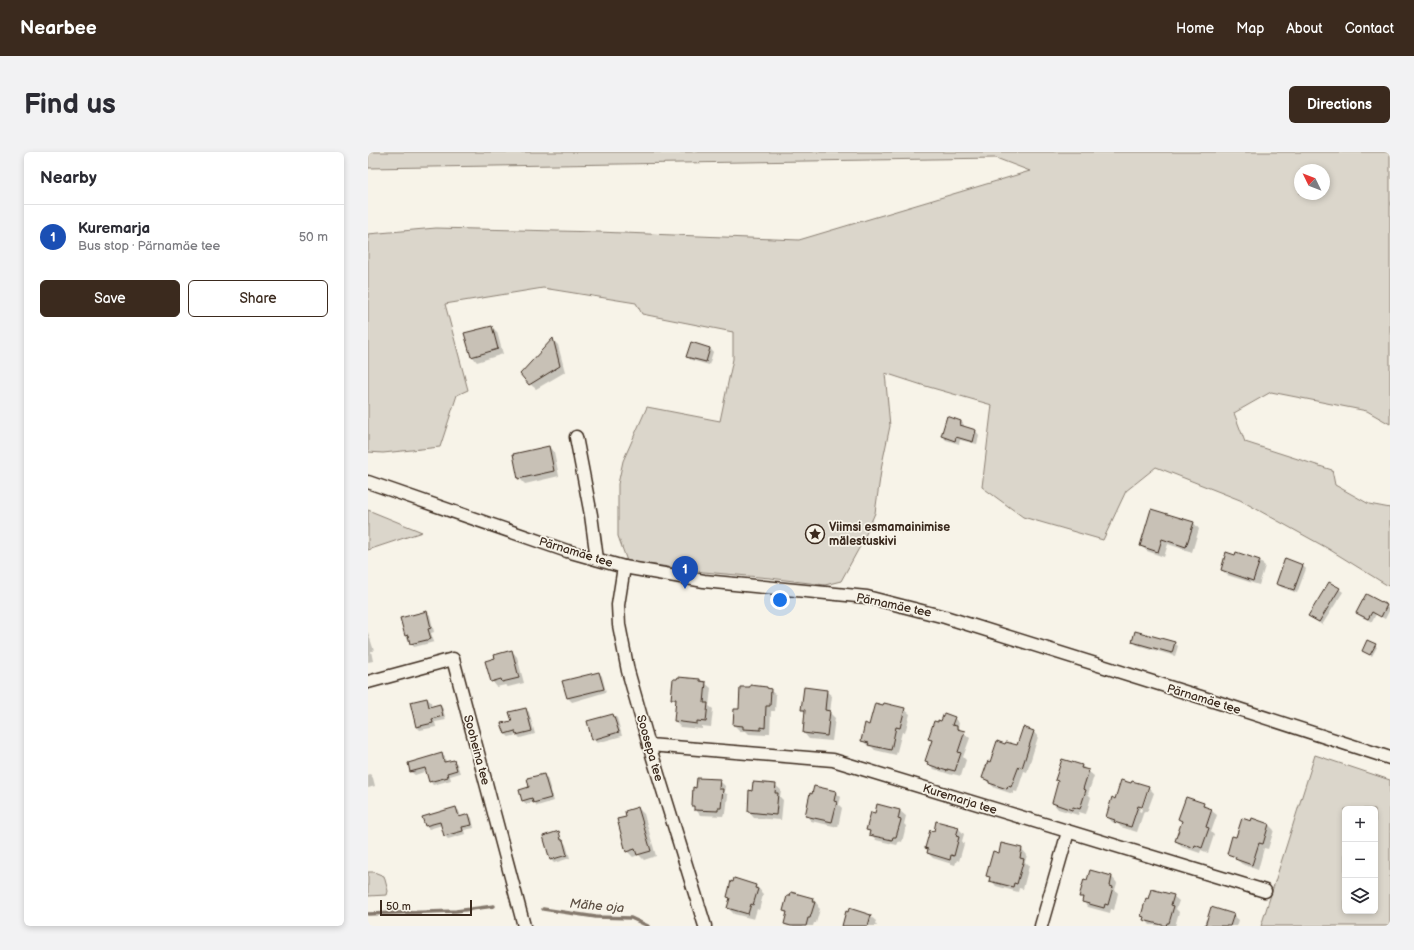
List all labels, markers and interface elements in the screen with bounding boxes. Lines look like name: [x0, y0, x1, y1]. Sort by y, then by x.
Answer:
text: Nearbee: [20, 17, 97, 40]
text: Home: [1176, 20, 1214, 37]
text: Map: [1236, 20, 1264, 37]
text: About: [1286, 20, 1323, 37]
text: Contact: [1345, 20, 1394, 37]
button: Directions: [1289, 86, 1390, 123]
text: Find us: [24, 88, 116, 121]
north arrow: [1294, 164, 1330, 200]
text: Nearby: [40, 168, 97, 188]
text: Kuremarja: [78, 219, 150, 238]
text: 1: [50, 229, 56, 245]
text: 50 m: [299, 229, 328, 245]
text: Bus stop · Pärnamäe tee: [78, 238, 220, 254]
button: Save: [40, 280, 180, 317]
button: Share: [188, 280, 328, 317]
place label: Viimsi esmamainimise mälestuskivi: [829, 520, 950, 549]
place icon: Viimsi esmamainimise mälestuskivi: [804, 523, 826, 545]
street label: Pärnamäe tee: [537, 534, 615, 571]
pin: 1: [672, 556, 698, 589]
your location: [770, 590, 790, 610]
street label: Pärnamäe tee: [855, 590, 933, 621]
street label: Pärnamäe tee: [1165, 681, 1243, 718]
street label: Soosepa tee: [633, 713, 666, 783]
street label: Sooheina tee: [460, 714, 493, 787]
street label: Kuremarja tee: [921, 781, 999, 818]
map controls: [1342, 806, 1378, 914]
button: +: [1342, 806, 1378, 842]
button: −: [1342, 842, 1378, 878]
button: layers: [1342, 878, 1378, 914]
water label: Mähe oja: [569, 896, 625, 916]
scale bar: [380, 898, 472, 917]
text: 50 m: [386, 900, 411, 913]

